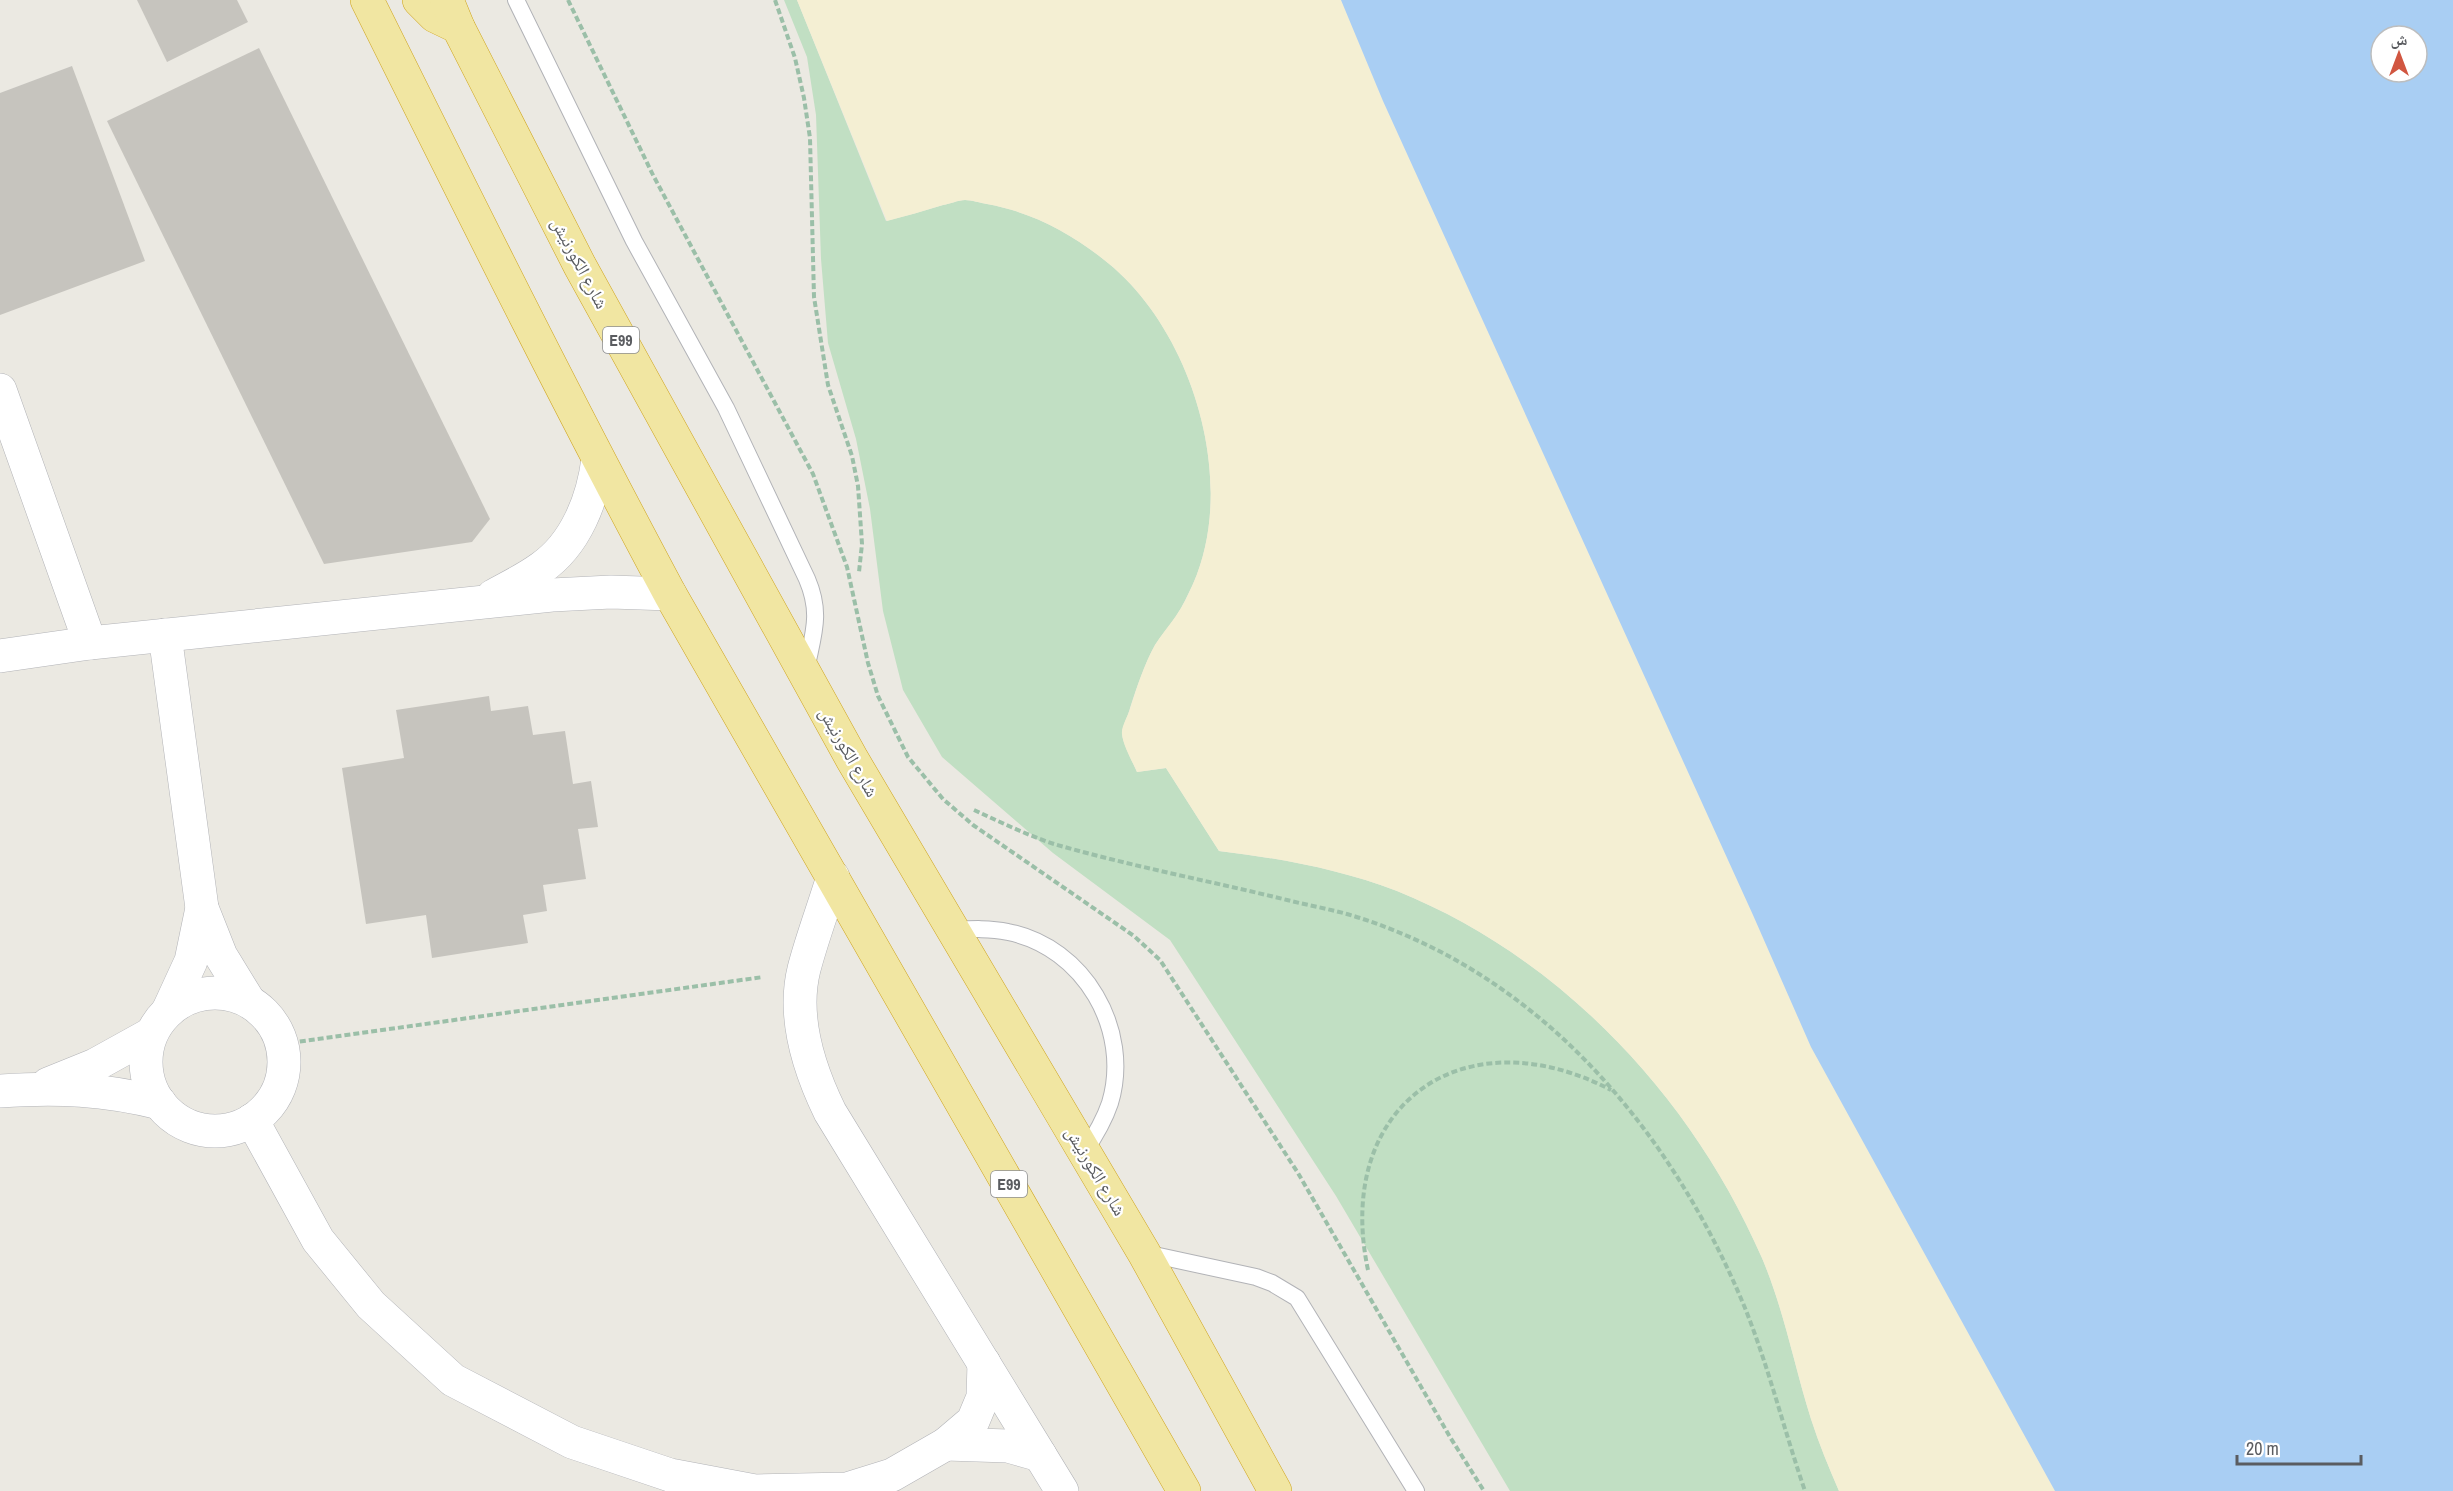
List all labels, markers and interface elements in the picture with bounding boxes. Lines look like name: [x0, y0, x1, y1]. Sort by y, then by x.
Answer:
north arrow: [2369, 24, 2429, 84]
text: ش: [2391, 28, 2408, 50]
street label: شارع الكورنيش: [546, 213, 614, 313]
road number: E99: [603, 327, 639, 353]
street label: شارع الكورنيش: [813, 703, 885, 801]
street label: شارع الكورنيش: [1060, 1122, 1132, 1220]
road number: E99: [991, 1171, 1027, 1197]
scale bar: [2237, 1428, 2362, 1466]
text: 20 m: [2246, 1436, 2279, 1461]

